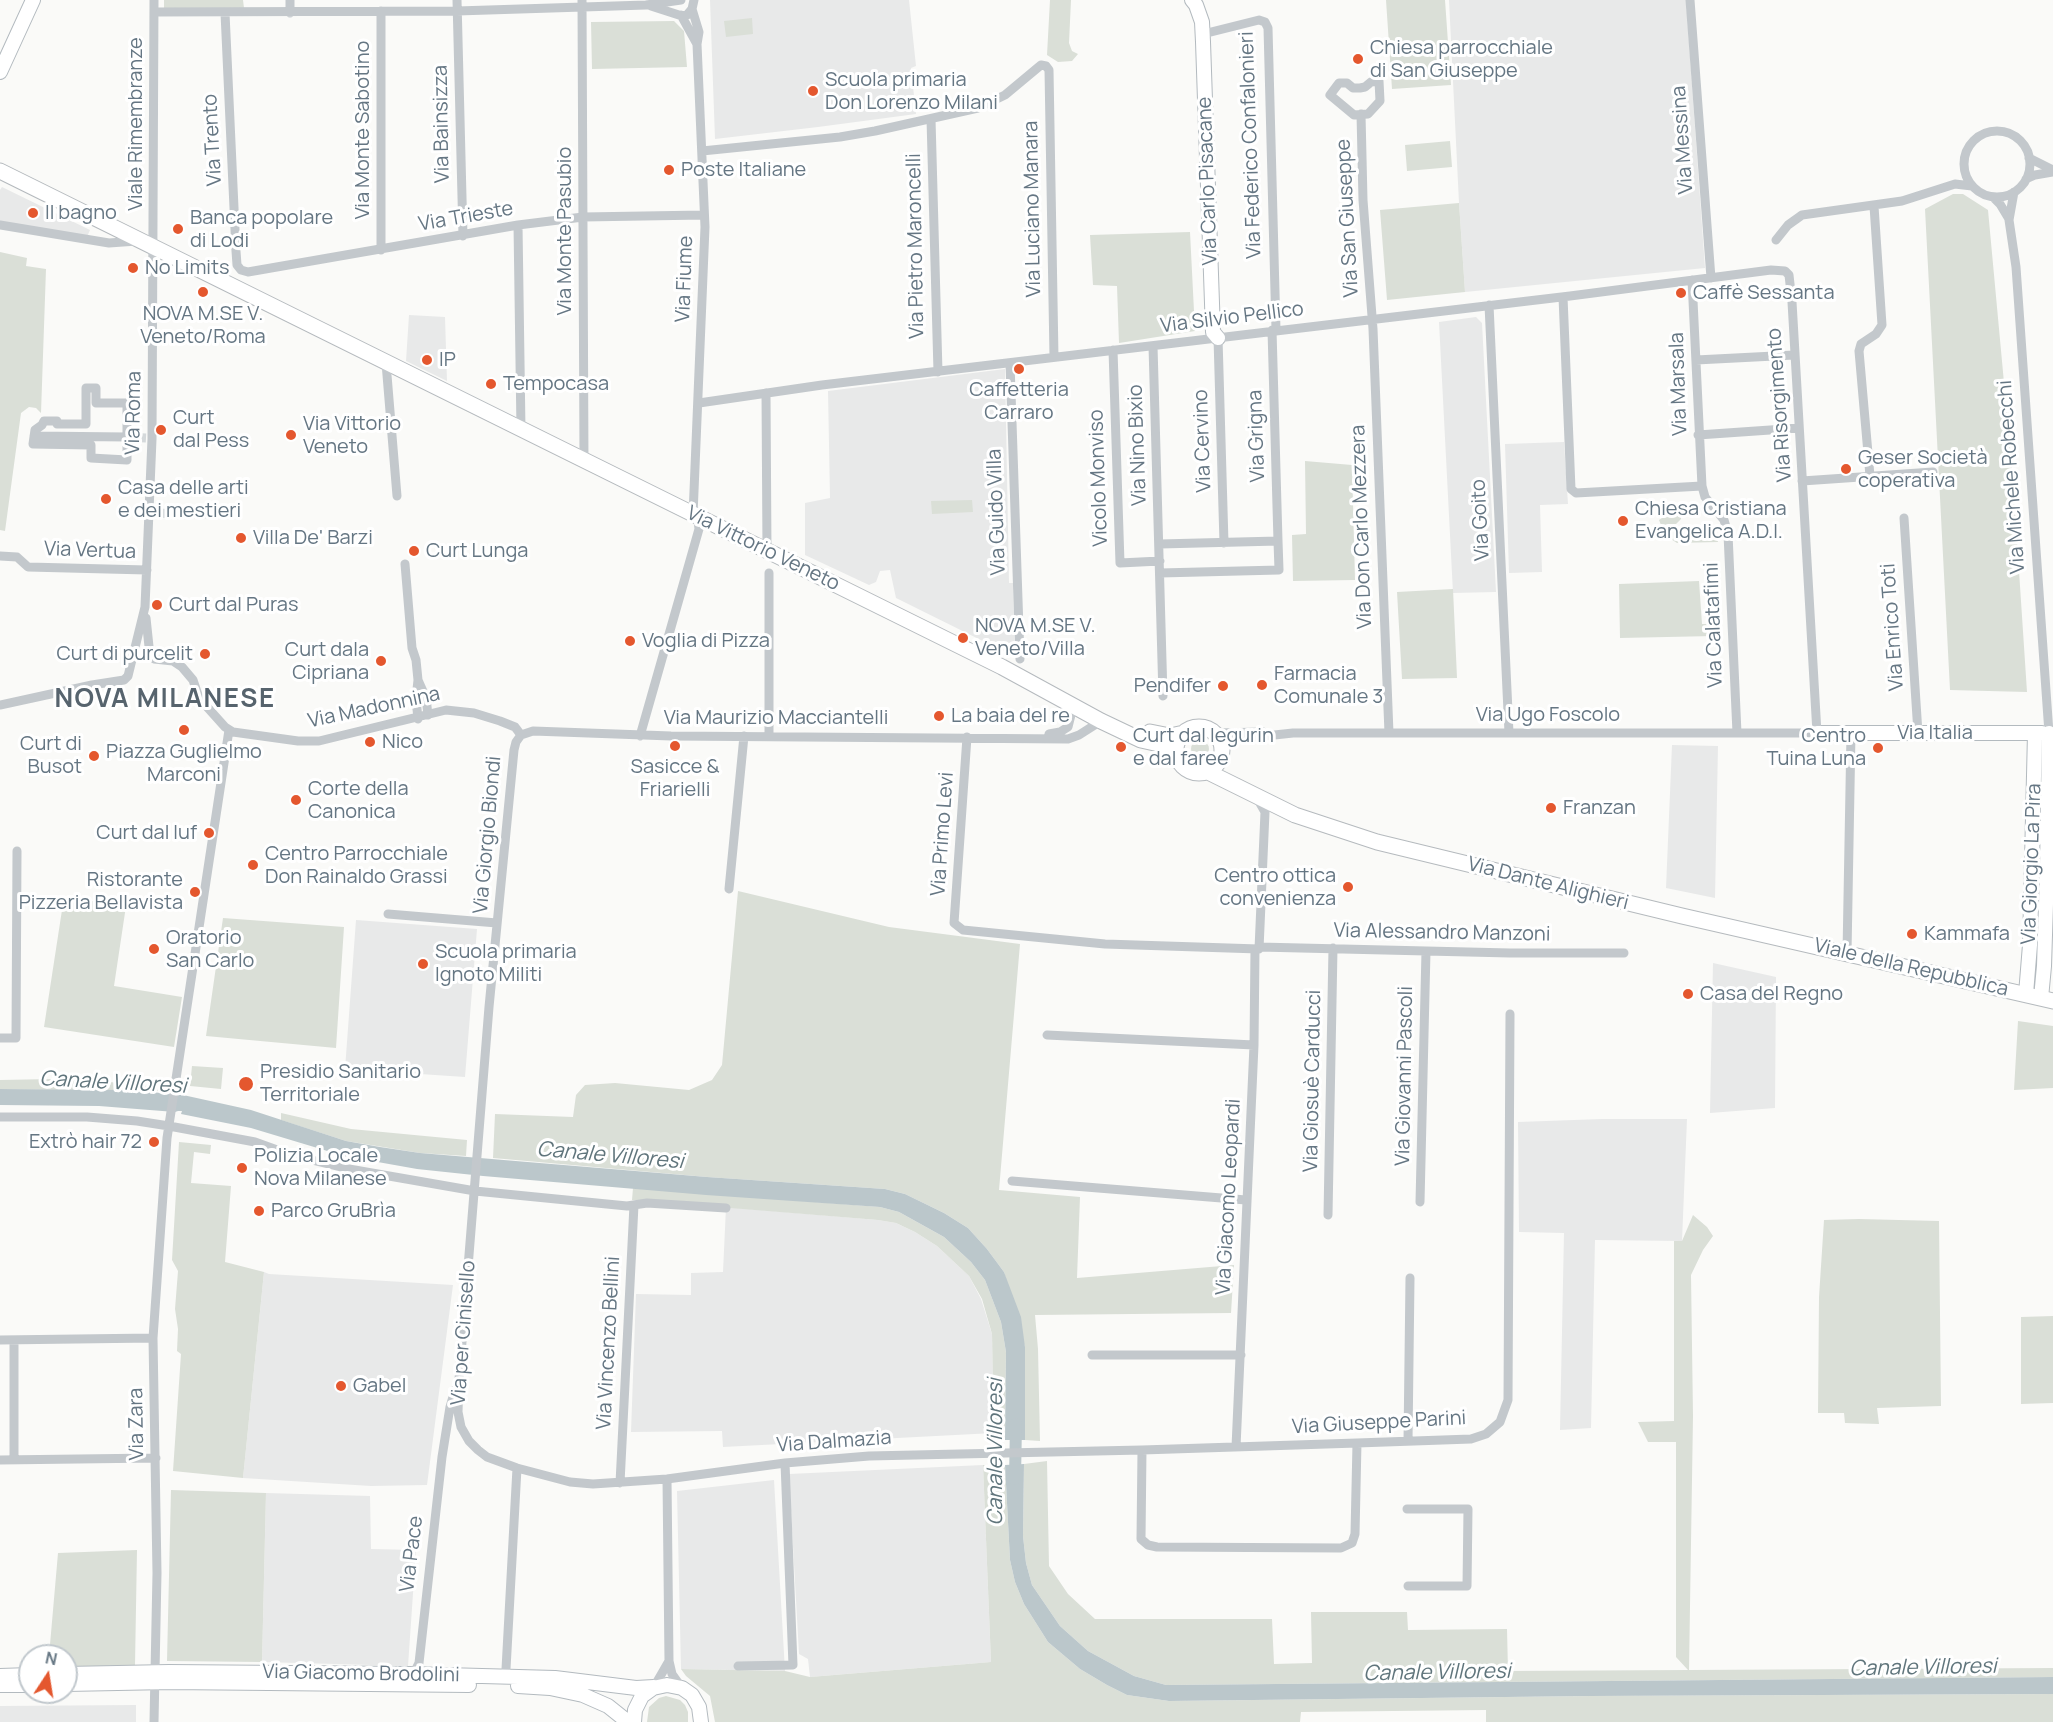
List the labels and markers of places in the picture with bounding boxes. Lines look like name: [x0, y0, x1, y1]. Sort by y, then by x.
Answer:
place label: Chiesa parrocchiale di San Giuseppe: [1370, 36, 1553, 83]
marker: Chiesa parrocchiale di San Giuseppe: [1351, 52, 1365, 66]
place label: Scuola primaria Don Lorenzo Milani: [825, 68, 998, 115]
marker: Scuola primaria Don Lorenzo Milani: [806, 84, 820, 98]
place label: Poste Italiane: [681, 158, 806, 182]
marker: Poste Italiane: [662, 163, 676, 177]
place label: Il bagno: [45, 201, 117, 225]
marker: Il bagno: [26, 206, 40, 220]
place label: Banca popolare di Lodi: [190, 206, 333, 253]
marker: Banca popolare di Lodi: [171, 222, 185, 236]
place label: No Limits: [145, 256, 230, 280]
marker: No Limits: [126, 261, 140, 275]
place label: Caffè Sessanta: [1693, 281, 1834, 305]
marker: NOVA M.SE V. Veneto/Roma: [196, 285, 210, 299]
marker: Caffè Sessanta: [1674, 286, 1688, 300]
place label: NOVA M.SE V. Veneto/Roma: [140, 302, 266, 349]
place label: IP: [439, 348, 456, 372]
marker: IP: [420, 353, 434, 367]
marker: Caffetteria Carraro: [1012, 362, 1026, 376]
place label: Tempocasa: [503, 372, 609, 396]
marker: Tempocasa: [484, 377, 498, 391]
place label: Caffetteria Carraro: [969, 378, 1069, 425]
place label: Curt dal Pess: [173, 406, 249, 453]
place label: Via Vittorio Veneto: [303, 412, 401, 459]
marker: Curt dal Pess: [154, 423, 168, 437]
marker: Via Vittorio Veneto: [284, 428, 298, 442]
place label: Geser Società coperativa: [1858, 446, 1988, 493]
marker: Geser Società coperativa: [1839, 462, 1853, 476]
place label: Casa delle arti e dei mestieri: [118, 476, 249, 523]
marker: Casa delle arti e dei mestieri: [99, 492, 113, 506]
place label: Chiesa Cristiana Evangelica A.D.I.: [1635, 497, 1787, 544]
marker: Chiesa Cristiana Evangelica A.D.I.: [1616, 514, 1630, 528]
place label: Villa De' Barzi: [253, 526, 373, 550]
marker: Villa De' Barzi: [234, 531, 248, 545]
place label: Curt Lunga: [426, 539, 528, 563]
marker: Curt Lunga: [407, 544, 421, 558]
place label: Curt dal Puras: [169, 593, 298, 617]
marker: Curt dal Puras: [150, 598, 164, 612]
place label: NOVA M.SE V. Veneto/Villa: [975, 614, 1095, 661]
place label: Voglia di Pizza: [642, 629, 770, 653]
marker: NOVA M.SE V. Veneto/Villa: [956, 631, 970, 645]
marker: Voglia di Pizza: [623, 634, 637, 648]
place label: Curt dala Cipriana: [285, 638, 369, 685]
place label: Curt di purcelit: [57, 642, 193, 666]
marker: Curt di purcelit: [198, 647, 212, 661]
marker: Curt dala Cipriana: [374, 654, 388, 668]
place label: Farmacia Comunale 3: [1274, 662, 1383, 709]
place label: Pendifer: [1134, 674, 1211, 698]
marker: Farmacia Comunale 3: [1255, 678, 1269, 692]
marker: Pendifer: [1216, 679, 1230, 693]
place label: La baia del re: [951, 704, 1070, 728]
marker: La baia del re: [932, 709, 946, 723]
marker: Piazza Guglielmo Marconi: [177, 723, 191, 737]
place label: Curt dal legurin e dal faree: [1133, 724, 1274, 771]
place label: Centro Tuina Luna: [1766, 724, 1866, 771]
place label: Nico: [382, 730, 423, 754]
place label: Curt di Busot: [20, 732, 82, 779]
marker: Nico: [363, 735, 377, 749]
marker: Sasicce & Friarielli: [668, 739, 682, 753]
place label: Piazza Guglielmo Marconi: [106, 740, 262, 787]
marker: Curt dal legurin e dal faree: [1114, 740, 1128, 754]
marker: Centro Tuina Luna: [1871, 741, 1885, 755]
marker: Curt di Busot: [87, 749, 101, 763]
place label: Sasicce & Friarielli: [631, 755, 719, 802]
place label: Corte della Canonica: [308, 777, 409, 824]
marker: Corte della Canonica: [289, 793, 303, 807]
place label: Franzan: [1563, 796, 1636, 820]
marker: Franzan: [1544, 801, 1558, 815]
place label: Curt dal luf: [96, 821, 197, 845]
marker: Curt dal luf: [202, 826, 216, 840]
place label: Centro Parrocchiale Don Rainaldo Grassi: [265, 842, 448, 889]
marker: Centro Parrocchiale Don Rainaldo Grassi: [246, 858, 260, 872]
place label: Centro ottica convenienza: [1214, 864, 1336, 911]
place label: Ristorante Pizzeria Bellavista: [19, 868, 183, 915]
marker: Centro ottica convenienza: [1341, 880, 1355, 894]
marker: Ristorante Pizzeria Bellavista: [188, 885, 202, 899]
place label: Kammafa: [1924, 922, 2010, 946]
place label: Oratorio San Carlo: [166, 926, 254, 973]
marker: Kammafa: [1905, 927, 1919, 941]
place label: Scuola primaria Ignoto Militi: [435, 940, 577, 987]
marker: Oratorio San Carlo: [147, 942, 161, 956]
marker: Scuola primaria Ignoto Militi: [416, 957, 430, 971]
place label: Casa del Regno: [1700, 982, 1843, 1006]
marker: Casa del Regno: [1681, 987, 1695, 1001]
place label: Presidio Sanitario Territoriale: [260, 1060, 421, 1107]
marker: Presidio Sanitario Territoriale: [237, 1075, 255, 1093]
place label: Extrò hair 72: [29, 1130, 142, 1154]
marker: Extrò hair 72: [147, 1135, 161, 1149]
place label: Polizia Locale Nova Milanese: [254, 1144, 387, 1191]
marker: Polizia Locale Nova Milanese: [235, 1161, 249, 1175]
place label: Parco GruBrìa: [271, 1199, 396, 1223]
marker: Parco GruBrìa: [252, 1204, 266, 1218]
place label: Gabel: [353, 1374, 406, 1398]
marker: Gabel: [334, 1379, 348, 1393]

